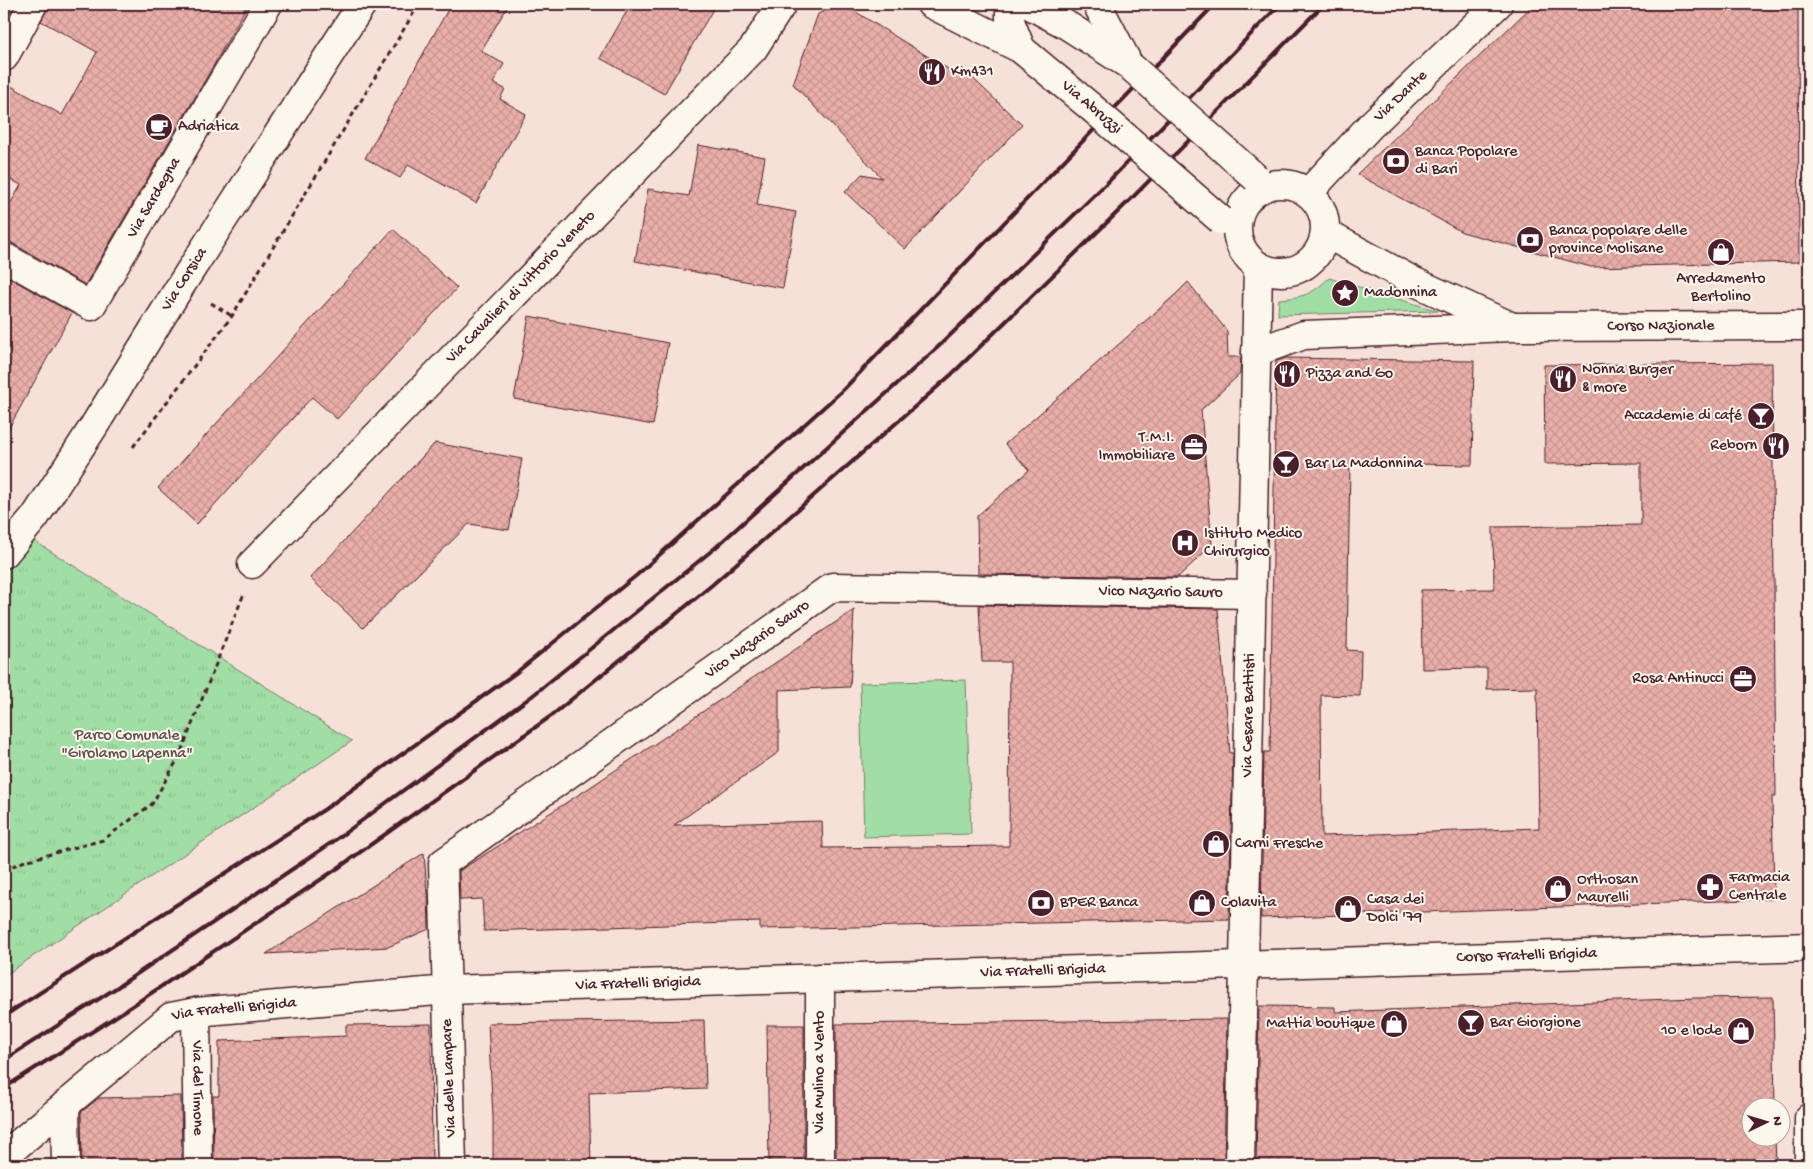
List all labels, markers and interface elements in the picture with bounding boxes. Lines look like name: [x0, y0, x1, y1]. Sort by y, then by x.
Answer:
restaurant icon: Km431: [917, 57, 947, 87]
place label: Km431: [951, 63, 994, 82]
street label: Via Dante: [1369, 66, 1432, 127]
street label: Via Abruzzi: [1056, 76, 1125, 139]
cafe icon: Adriatica: [144, 112, 174, 142]
place label: Adriatica: [178, 118, 240, 137]
place label: Banca Popolare di Bari: [1414, 143, 1518, 180]
bank icon: Banca Popolare di Bari: [1381, 146, 1411, 176]
street label: Via Sardegna: [123, 153, 186, 243]
street label: Via Cavalieri di Vittorio Veneto: [442, 207, 600, 369]
place label: Banca popolare delle province Molisane: [1548, 222, 1688, 259]
bank icon: Banca popolare delle province Molisane: [1515, 225, 1545, 255]
shop icon: Arredamento Bertolino: [1706, 237, 1736, 267]
street label: Via Corsica: [157, 243, 212, 316]
place label: Arredamento Bertolino: [1676, 270, 1766, 307]
place icon: Madonnina: [1330, 278, 1360, 308]
place label: Madonnina: [1364, 284, 1438, 303]
street label: Corso Nazionale: [1607, 317, 1715, 336]
restaurant icon: Pizza and Go: [1272, 359, 1302, 389]
place label: Nonna Burger & more: [1582, 361, 1674, 398]
restaurant icon: Nonna Burger & more: [1548, 364, 1578, 394]
place label: Pizza and Go: [1305, 365, 1393, 384]
bar icon: Accademie di café: [1746, 401, 1776, 431]
place label: Accademie di café: [1624, 407, 1743, 426]
place label: T.M.I. Immobiliare: [1098, 429, 1176, 466]
restaurant icon: Reborn: [1761, 431, 1791, 461]
office icon: T.M.I. Immobiliare: [1179, 432, 1209, 462]
place label: Reborn: [1710, 437, 1757, 456]
bar icon: Bar La Madonnina: [1271, 449, 1301, 479]
place label: Bar La Madonnina: [1304, 455, 1424, 474]
place label: Istituto Medico Chirurgico: [1204, 525, 1302, 562]
hospital icon: Istituto Medico Chirurgico: [1170, 528, 1200, 558]
street label: Vico Nazario Sauro: [1098, 582, 1223, 603]
street label: Vico Nazario Sauro: [701, 596, 814, 684]
street label: Via Cesare Battisti: [1238, 653, 1260, 778]
office icon: Rosa Antinucci: [1728, 664, 1758, 694]
place label: Rosa Antinucci: [1632, 670, 1724, 689]
park label: Parco Comunale "Girolamo Lapenna": [61, 727, 193, 764]
shop icon: Carni Fresche: [1201, 829, 1231, 859]
place label: Carni Fresche: [1235, 835, 1324, 854]
place label: Farmacia Centrale: [1728, 869, 1791, 906]
place label: Orthosan Maurelli: [1577, 871, 1639, 908]
pharmacy icon: Farmacia Centrale: [1695, 872, 1725, 902]
shop icon: Orthosan Maurelli: [1543, 874, 1573, 904]
bank icon: BPER Banca: [1026, 888, 1056, 918]
shop icon: Colavita: [1187, 888, 1217, 918]
place label: Casa dei Dolci '79: [1366, 891, 1424, 928]
place label: BPER Banca: [1059, 894, 1139, 913]
place label: Colavita: [1221, 894, 1277, 913]
shop icon: Casa dei Dolci '79: [1333, 894, 1363, 924]
street label: Corso Fratelli Brigida: [1456, 944, 1598, 968]
street label: Via Fratelli Brigida: [979, 960, 1107, 983]
street label: Via Fratelli Brigida: [574, 972, 702, 995]
street label: Via Fratelli Brigida: [169, 994, 298, 1026]
bar icon: Bar Giorgione: [1456, 1008, 1486, 1038]
shop icon: Mattia boutique: [1379, 1009, 1409, 1039]
street label: Via Mulino a Vento: [811, 1011, 830, 1134]
place label: Bar Giorgione: [1489, 1014, 1582, 1033]
place label: Mattia boutique: [1266, 1015, 1376, 1034]
shop icon: 10 e lode: [1726, 1016, 1756, 1046]
street label: Via delle Lampare: [438, 1018, 462, 1139]
place label: 10 e lode: [1660, 1022, 1723, 1041]
street label: Via del Timone: [187, 1039, 207, 1136]
north arrow: [1740, 1096, 1790, 1146]
text: N: [1768, 1116, 1785, 1126]

